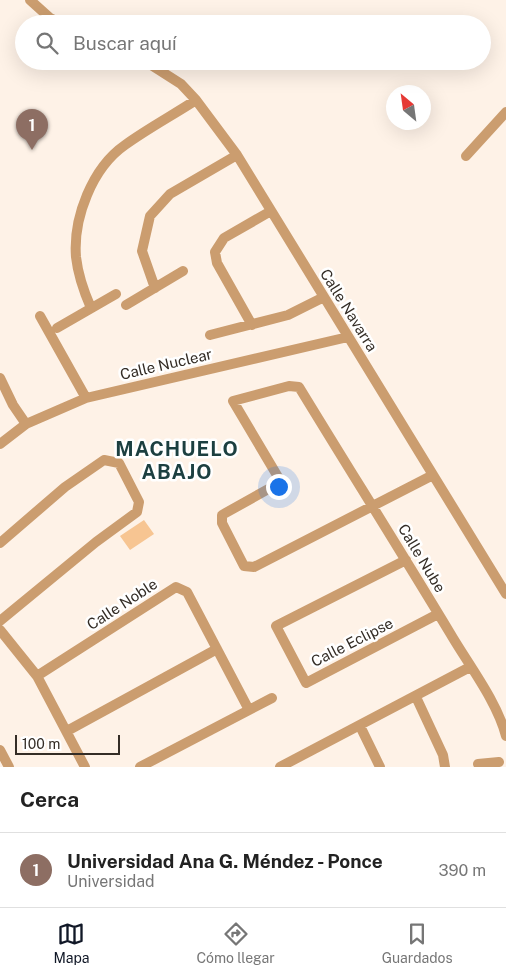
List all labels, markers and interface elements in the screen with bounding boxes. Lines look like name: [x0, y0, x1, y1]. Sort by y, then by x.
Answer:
search box: [15, 15, 491, 70]
icon: search: [33, 29, 61, 57]
text: Buscar aquí: [73, 32, 177, 54]
north arrow: [386, 85, 431, 130]
pin: 1: [16, 109, 48, 150]
street label: Calle Navarra: [317, 266, 381, 354]
street label: Calle Nuclear: [118, 345, 214, 383]
district label: MACHUELO ABAJO: [115, 437, 239, 484]
your location: [266, 474, 292, 500]
street label: Calle Nube: [395, 521, 449, 595]
street label: Calle Noble: [84, 575, 160, 633]
street label: Calle Eclipse: [308, 614, 396, 670]
scale bar: [15, 732, 120, 755]
text: 100 m: [22, 736, 60, 752]
text: Cerca: [20, 787, 79, 812]
text: Universidad Ana G. Méndez - Ponce: [67, 850, 383, 872]
text: 1: [33, 861, 39, 880]
text: 390 m: [439, 861, 486, 880]
text: Universidad: [67, 872, 155, 891]
tab: Mapa: [53, 920, 90, 966]
tab: Cómo llegar: [196, 920, 275, 966]
tab: Guardados: [382, 920, 453, 966]

